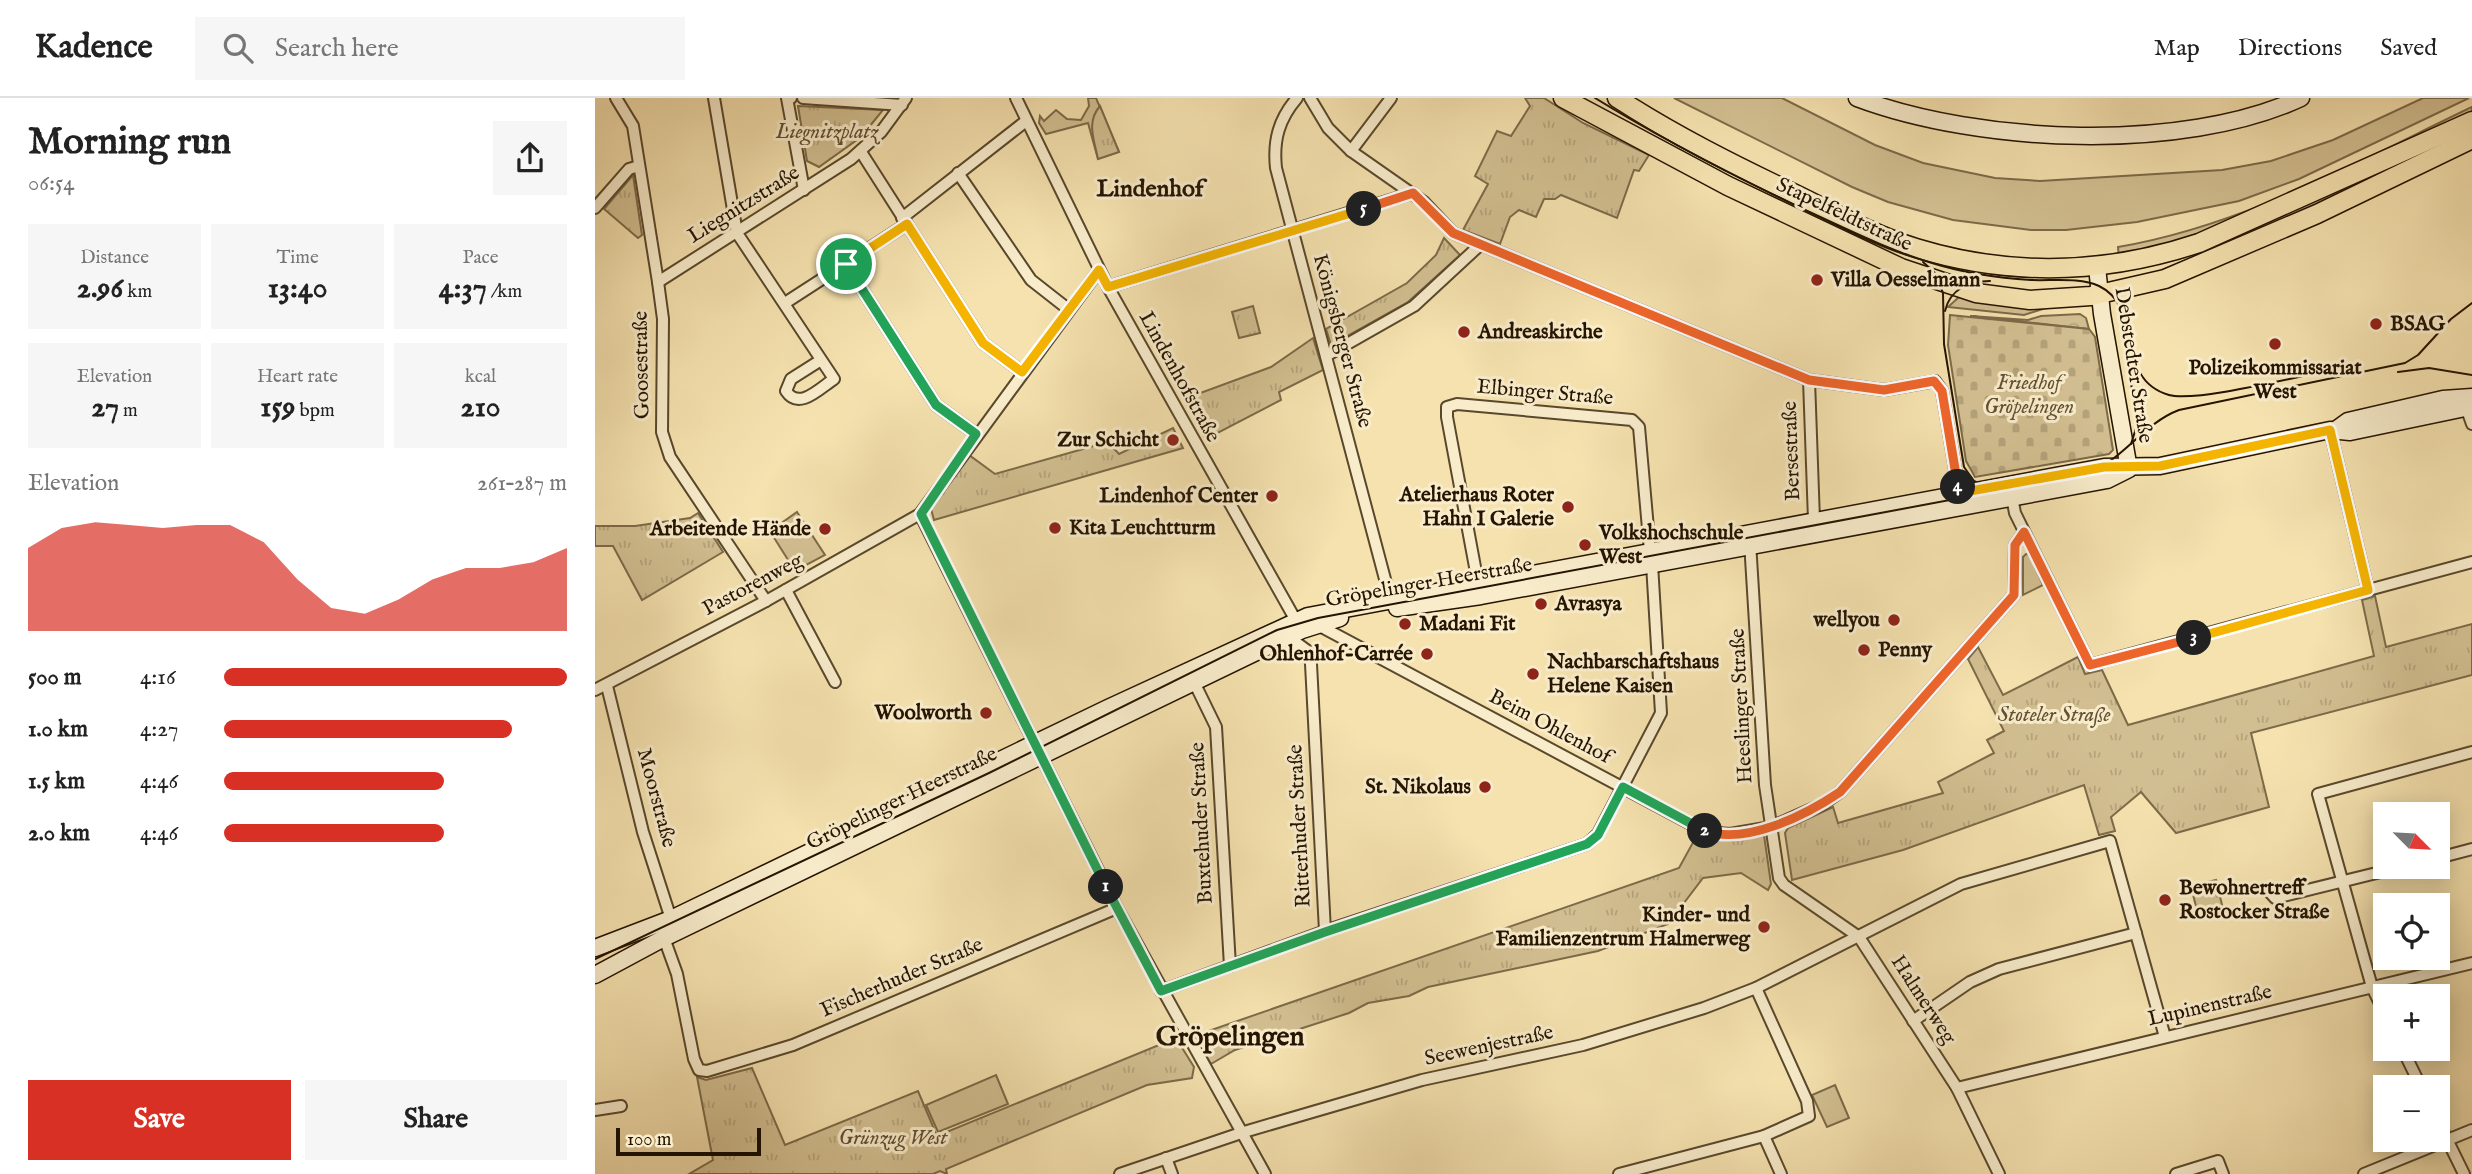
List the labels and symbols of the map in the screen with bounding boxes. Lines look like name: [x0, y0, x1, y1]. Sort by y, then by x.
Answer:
park label: Liegnitzplatz: [775, 119, 880, 146]
street label: Liegnitzstraße: [683, 160, 805, 250]
street label: Stapelfeldtstraße: [1772, 172, 1917, 258]
district label: Lindenhof: [1096, 174, 1208, 205]
pin: 5: [1347, 192, 1381, 226]
pin: [816, 234, 876, 294]
street label: Königsberger Straße: [1306, 251, 1378, 431]
place label: Villa Oesselmann: [1830, 267, 1980, 294]
marker: Villa Oesselmann: [1809, 272, 1825, 288]
street label: Debstedter Straße: [2107, 285, 2159, 445]
street label: Lindenhofstraße: [1132, 307, 1226, 448]
street label: Goosestraße: [628, 310, 656, 419]
place label: BSAG: [2390, 311, 2446, 338]
marker: BSAG: [2368, 316, 2384, 332]
place label: Andreaskirche: [1477, 319, 1603, 346]
marker: Andreaskirche: [1456, 324, 1472, 340]
marker: Polizeikommissariat West: [2267, 336, 2283, 352]
place label: Polizeikommissariat West: [2188, 355, 2362, 406]
park label: Friedhof Gröpelingen: [1984, 370, 2074, 421]
street label: Elbinger Straße: [1476, 374, 1615, 412]
street label: Bersestraße: [1777, 400, 1807, 501]
place label: Zur Schicht: [1057, 427, 1160, 454]
marker: Zur Schicht: [1165, 432, 1181, 448]
pin: 4: [1941, 470, 1975, 504]
place label: Atelierhaus Roter Hahn I Galerie: [1399, 482, 1554, 533]
place label: Lindenhof Center: [1099, 483, 1258, 510]
marker: Lindenhof Center: [1264, 488, 1280, 504]
marker: Atelierhaus Roter Hahn I Galerie: [1560, 499, 1576, 515]
place label: Kita Leuchtturm: [1069, 515, 1216, 542]
place label: Arbeitende Hände: [649, 516, 811, 543]
marker: Kita Leuchtturm: [1047, 520, 1063, 536]
place label: Volkshochschule West: [1598, 520, 1744, 571]
marker: Arbeitende Hände: [817, 521, 833, 537]
marker: Volkshochschule West: [1577, 537, 1593, 553]
street label: Pastorenweg: [698, 547, 808, 623]
street label: Gröpelinger Heerstraße: [1324, 551, 1535, 614]
place label: Avrasya: [1554, 591, 1622, 618]
marker: Avrasya: [1533, 596, 1549, 612]
place label: wellyou: [1812, 607, 1880, 634]
place label: Madani Fit: [1419, 611, 1516, 638]
marker: wellyou: [1886, 612, 1902, 628]
marker: Madani Fit: [1397, 616, 1413, 632]
pin: 3: [2177, 620, 2211, 656]
street label: Heeslinger Straße: [1724, 627, 1760, 784]
place label: Penny: [1878, 637, 1933, 664]
place label: Ohlenhof-Carrée: [1259, 641, 1413, 668]
marker: Penny: [1856, 642, 1872, 658]
marker: Ohlenhof-Carrée: [1419, 646, 1435, 662]
place label: Nachbarschaftshaus Helene Kaisen: [1546, 649, 1719, 700]
marker: Nachbarschaftshaus Helene Kaisen: [1525, 666, 1541, 682]
street label: Beim Ohlenhof: [1484, 683, 1619, 772]
place label: Woolworth: [873, 700, 973, 727]
park label: Stoteler Straße: [1998, 702, 2110, 729]
marker: Woolworth: [978, 705, 994, 721]
street label: Gröpelinger Heerstraße: [802, 741, 1002, 857]
street label: Buxtehuder Straße: [1184, 741, 1220, 905]
street label: Ritterhuder Straße: [1282, 743, 1318, 908]
street label: Moorstraße: [630, 745, 682, 851]
place label: St. Nikolaus: [1365, 774, 1471, 801]
marker: St. Nikolaus: [1477, 779, 1493, 795]
north arrow: [2373, 802, 2450, 878]
pin: 2: [1687, 814, 1723, 848]
pin: 1: [1089, 870, 1123, 904]
place label: Bewohnertreff Rostocker Straße: [2179, 875, 2330, 926]
marker: Bewohnertreff Rostocker Straße: [2157, 892, 2173, 908]
place label: Kinder- und Familienzentrum Halmerweg: [1496, 902, 1751, 953]
marker: Kinder- und Familienzentrum Halmerweg: [1756, 919, 1772, 935]
street label: Fischerhuder Straße: [817, 931, 988, 1024]
street label: Halmerweg: [1884, 950, 1962, 1050]
street label: Lupinenstraße: [2145, 979, 2275, 1033]
street label: Seewenjestraße: [1422, 1019, 1556, 1073]
district label: Gröpelingen: [1156, 1020, 1304, 1055]
scale bar: [616, 1125, 761, 1157]
park label: Grünzug West: [839, 1125, 949, 1152]

